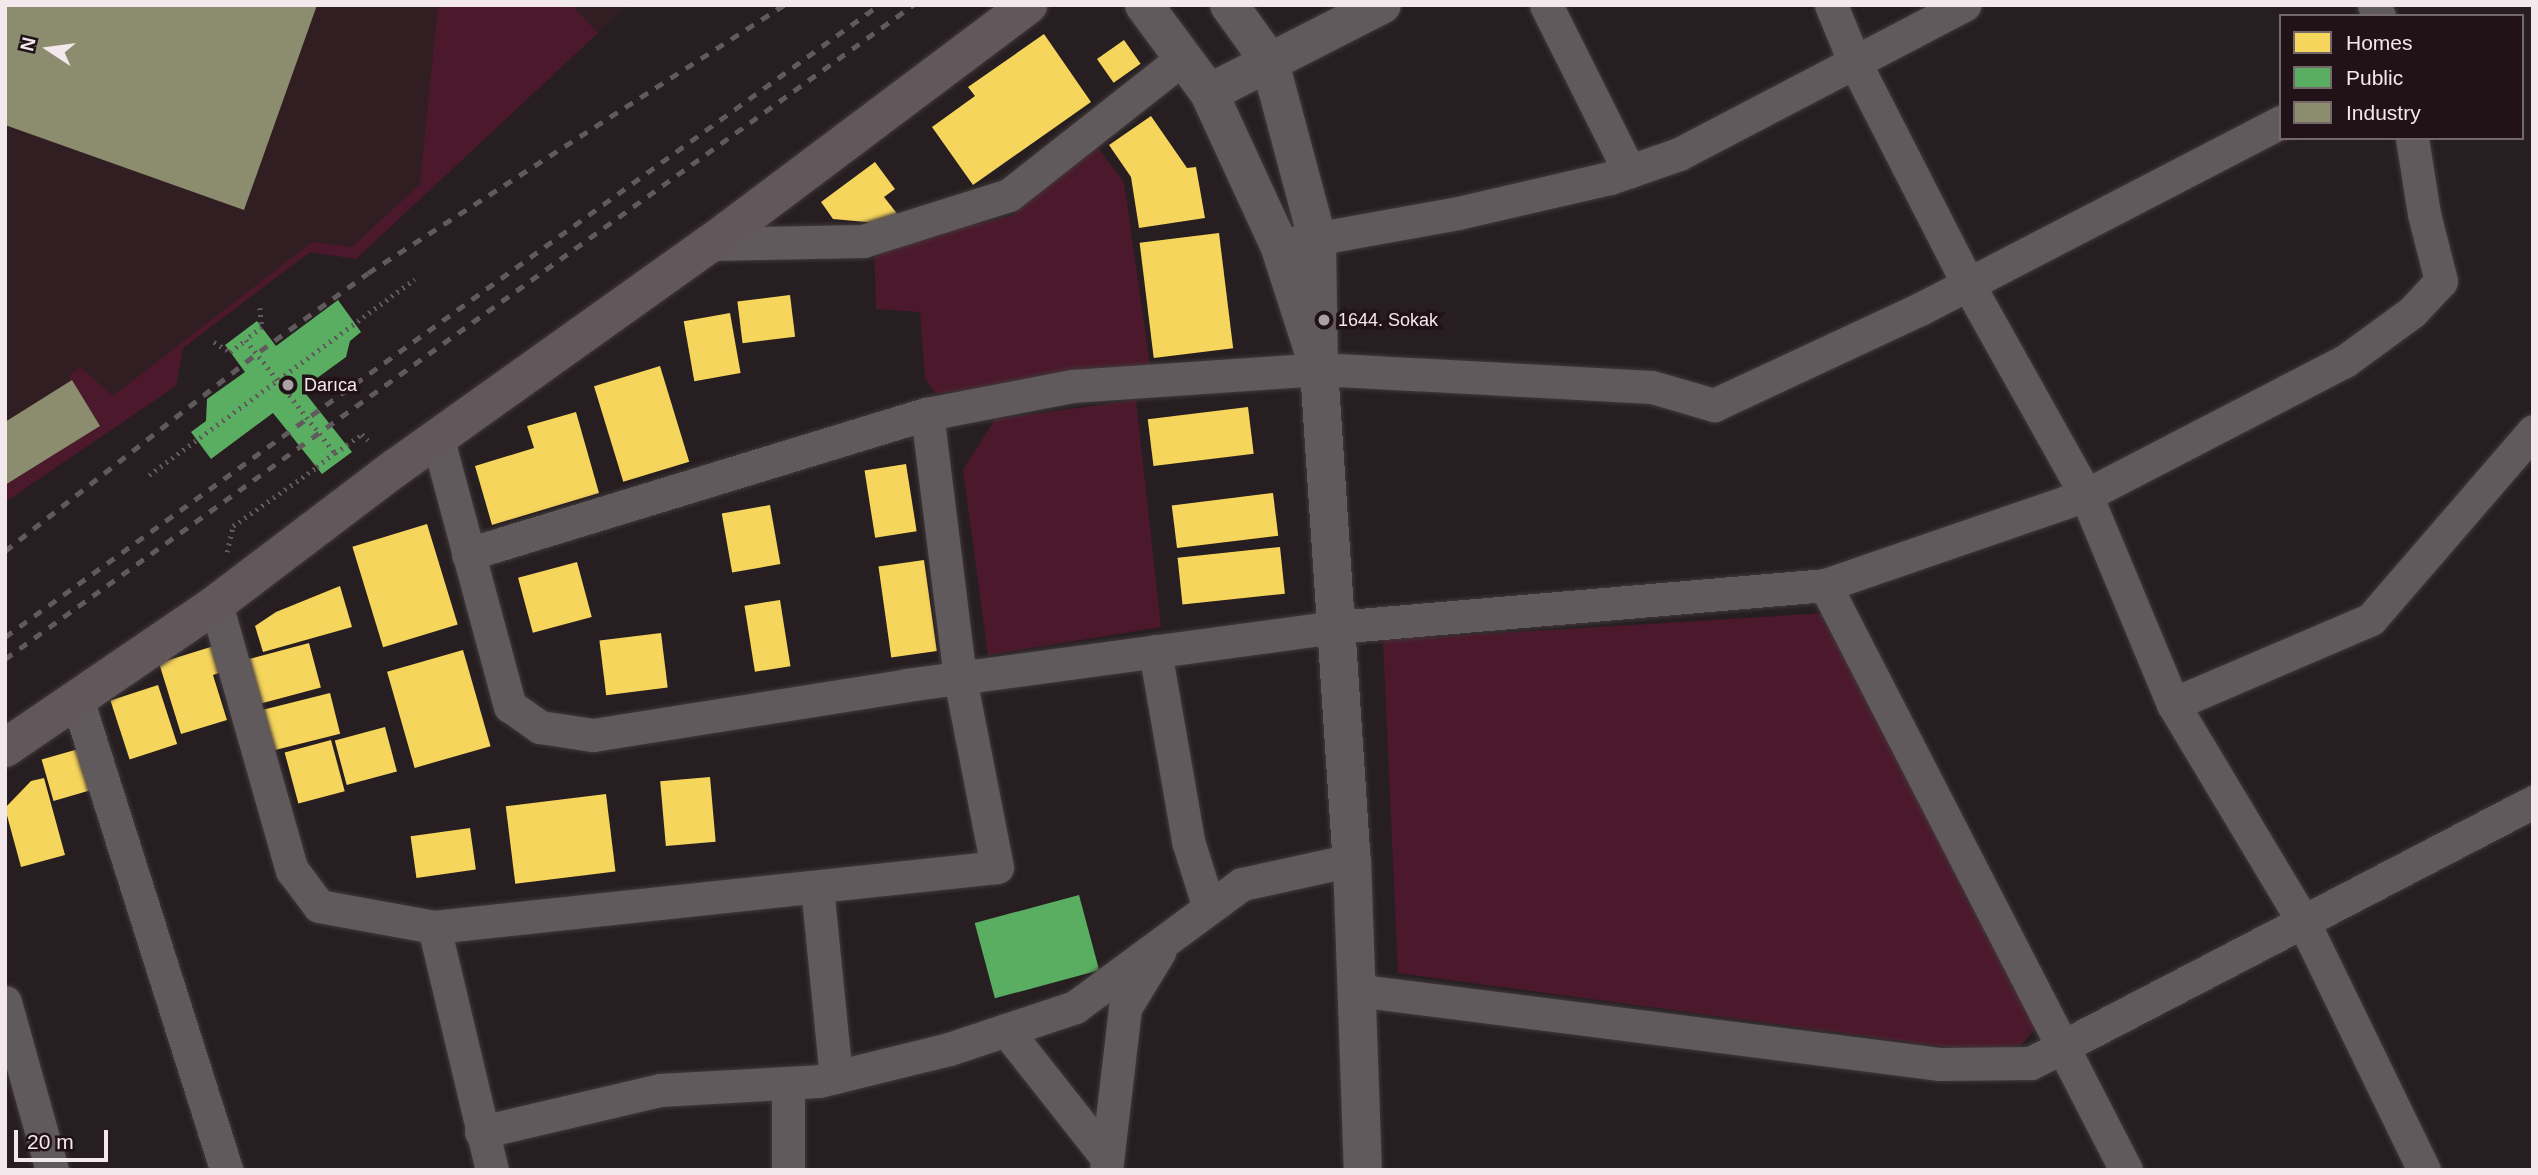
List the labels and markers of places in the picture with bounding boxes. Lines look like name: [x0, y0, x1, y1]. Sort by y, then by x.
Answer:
place label: 1644. Sokak: [1338, 309, 1438, 331]
marker: 1644. Sokak: [1316, 312, 1332, 328]
place label: Darıca: [304, 374, 357, 396]
marker: Darıca: [278, 375, 298, 395]

